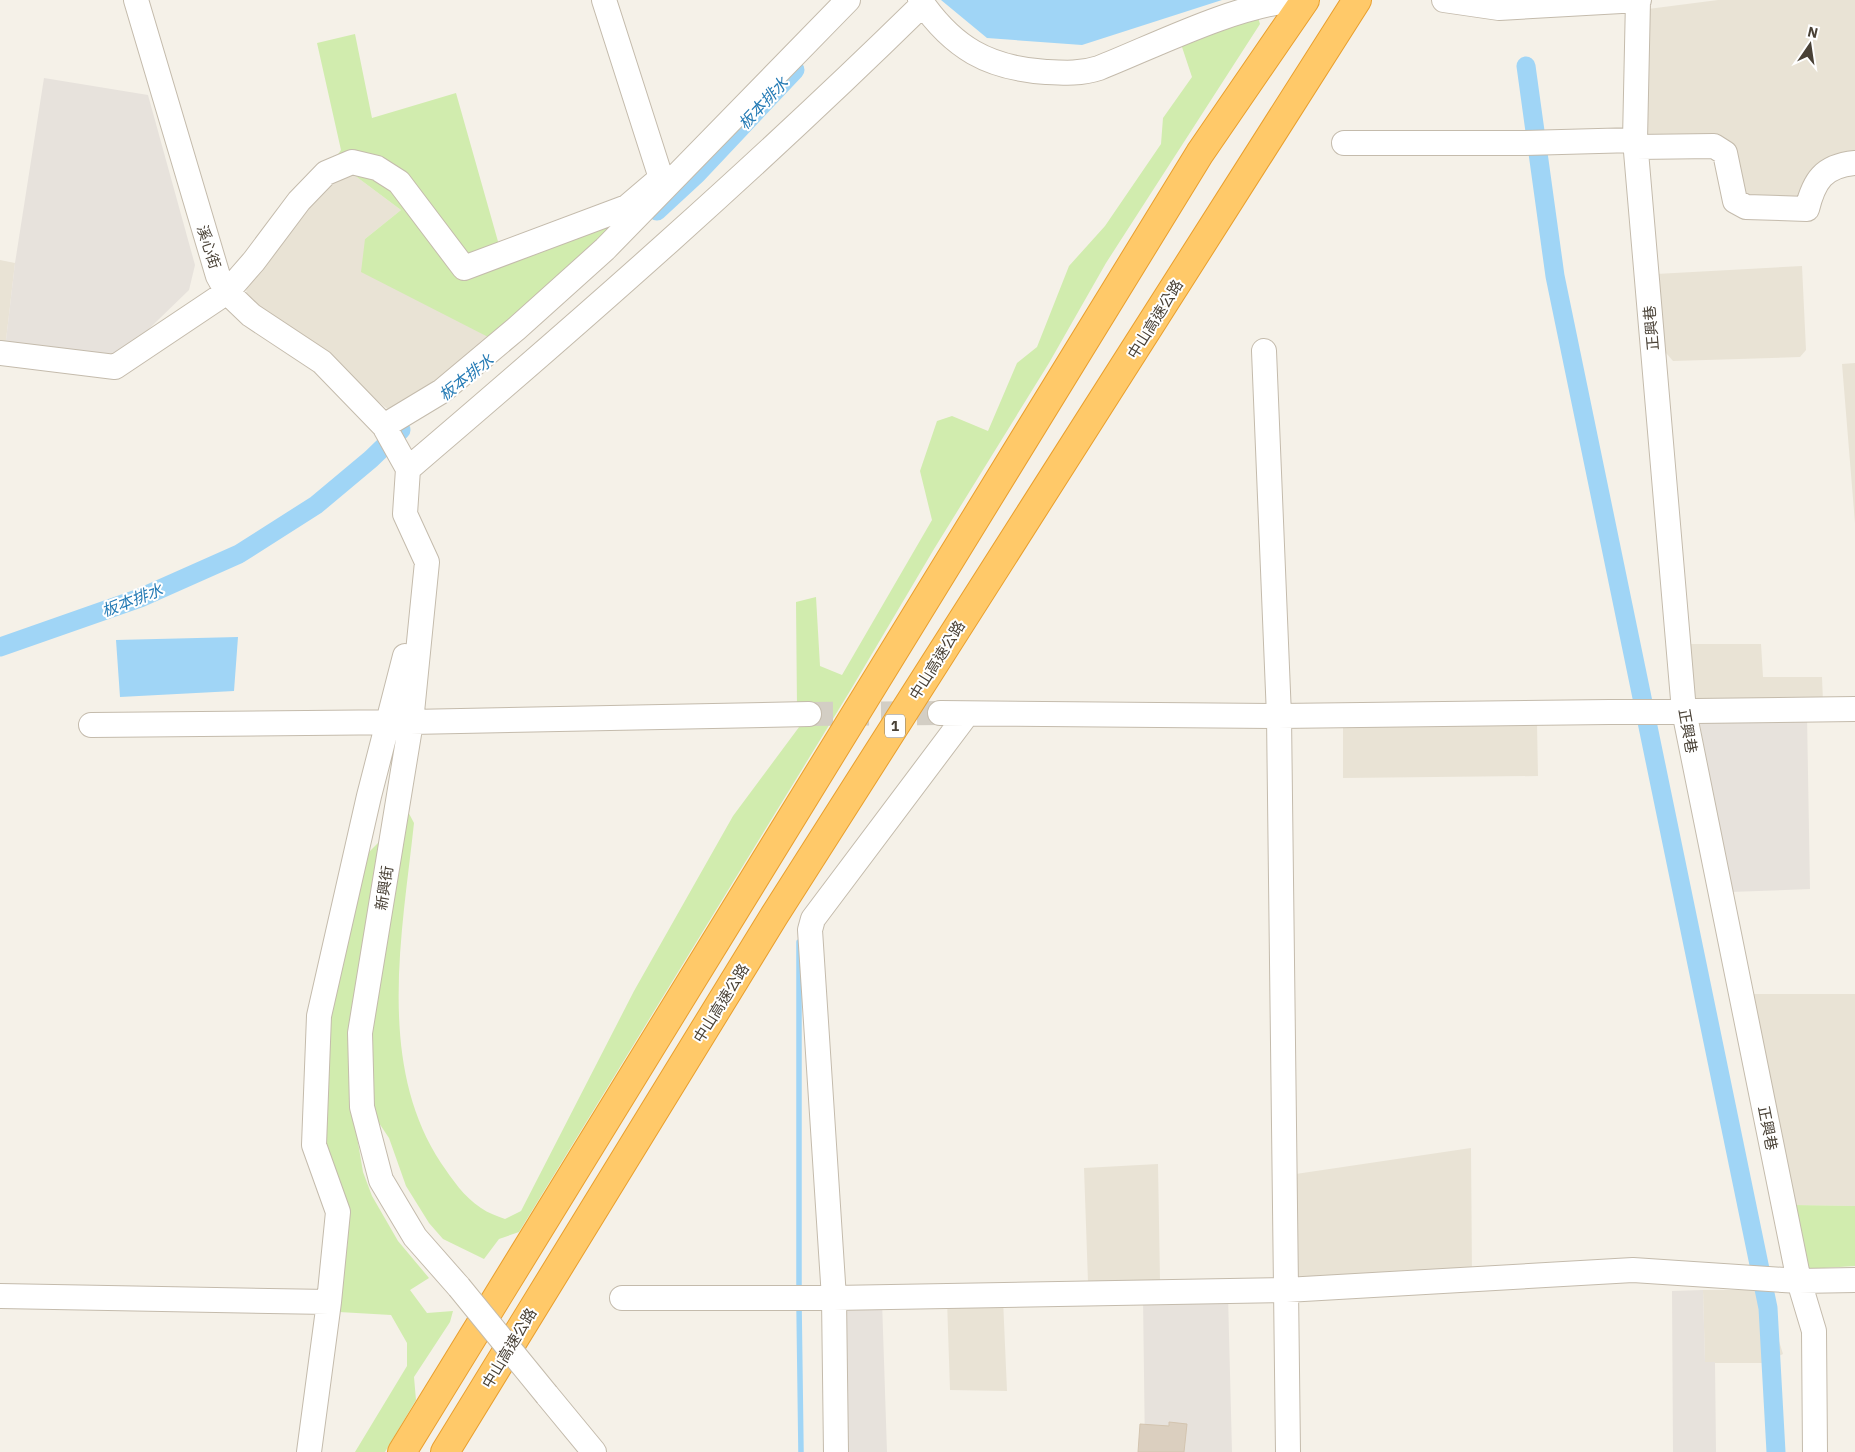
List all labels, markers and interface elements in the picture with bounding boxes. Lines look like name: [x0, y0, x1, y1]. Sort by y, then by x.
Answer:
north arrow: [1785, 20, 1835, 70]
text: N: [1806, 22, 1820, 42]
water label: 板本排水: [734, 72, 793, 133]
street label: 溪心街: [193, 223, 225, 271]
street label: 中山高速公路: [1123, 276, 1187, 362]
street label: 正興巷: [1640, 305, 1662, 351]
water label: 板本排水: [435, 349, 498, 405]
water label: 板本排水: [99, 579, 166, 621]
street label: 中山高速公路: [905, 617, 969, 703]
street label: 正興巷: [1675, 707, 1701, 755]
road number: 1: [885, 714, 905, 738]
street label: 新興街: [371, 864, 397, 912]
street label: 中山高速公路: [689, 960, 753, 1046]
street label: 正興巷: [1754, 1104, 1782, 1152]
street label: 中山高速公路: [478, 1305, 540, 1391]

